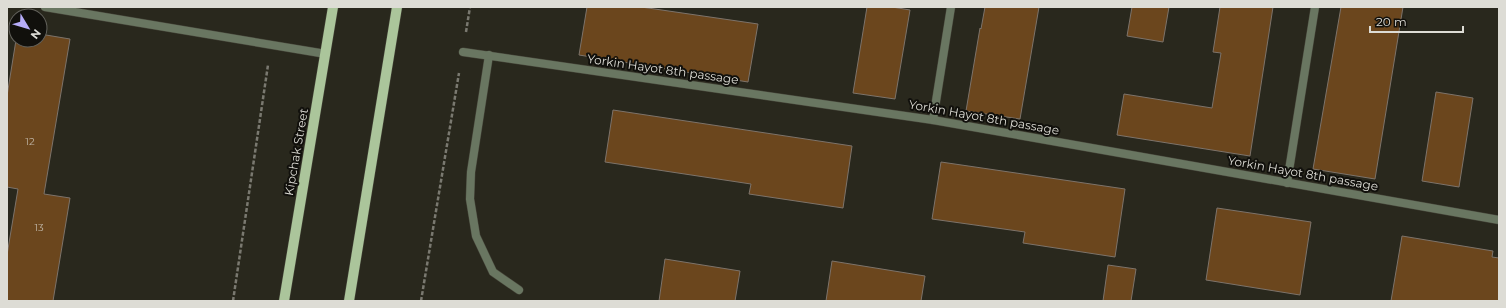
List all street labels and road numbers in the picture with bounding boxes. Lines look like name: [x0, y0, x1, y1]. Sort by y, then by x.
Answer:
street label: Yorkin Hayot 8th passage: [586, 51, 740, 87]
street label: Yorkin Hayot 8th passage: [908, 96, 1060, 138]
street label: Kipchak Street: [281, 107, 311, 197]
street label: Yorkin Hayot 8th passage: [1227, 152, 1379, 194]

